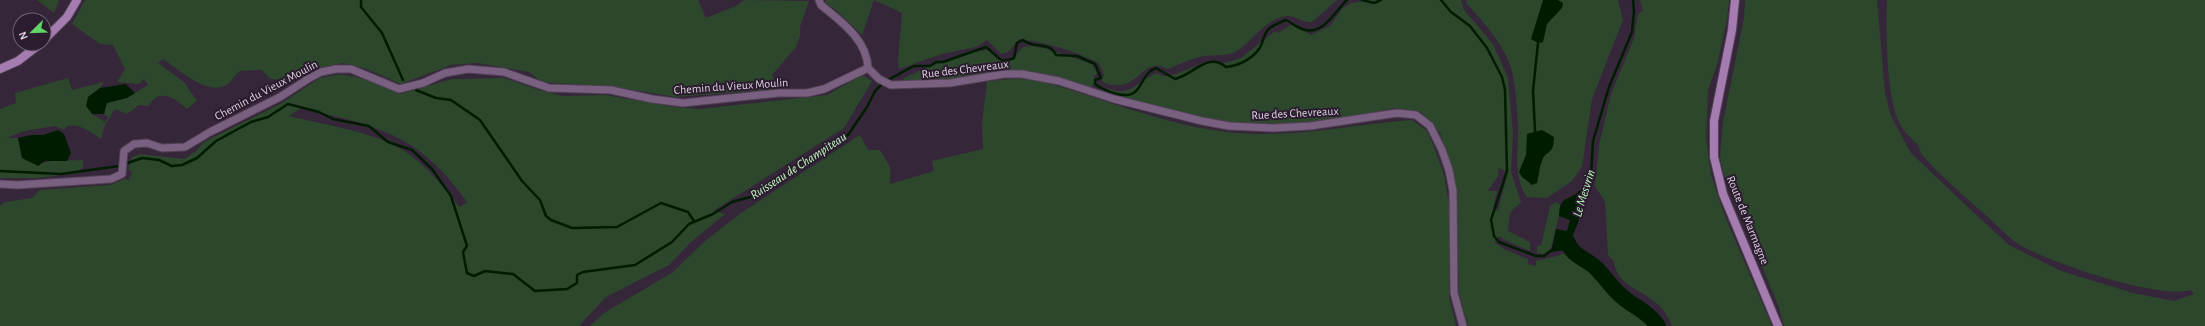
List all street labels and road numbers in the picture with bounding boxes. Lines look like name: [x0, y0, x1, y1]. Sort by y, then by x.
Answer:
street label: Chemin du Vieux Moulin: [212, 58, 320, 122]
street label: Rue des Chevreaux: [921, 58, 1009, 80]
street label: Chemin du Vieux Moulin: [673, 76, 789, 96]
street label: Rue des Chevreaux: [1251, 105, 1339, 121]
street label: Route de Marmagne: [1725, 174, 1771, 266]

